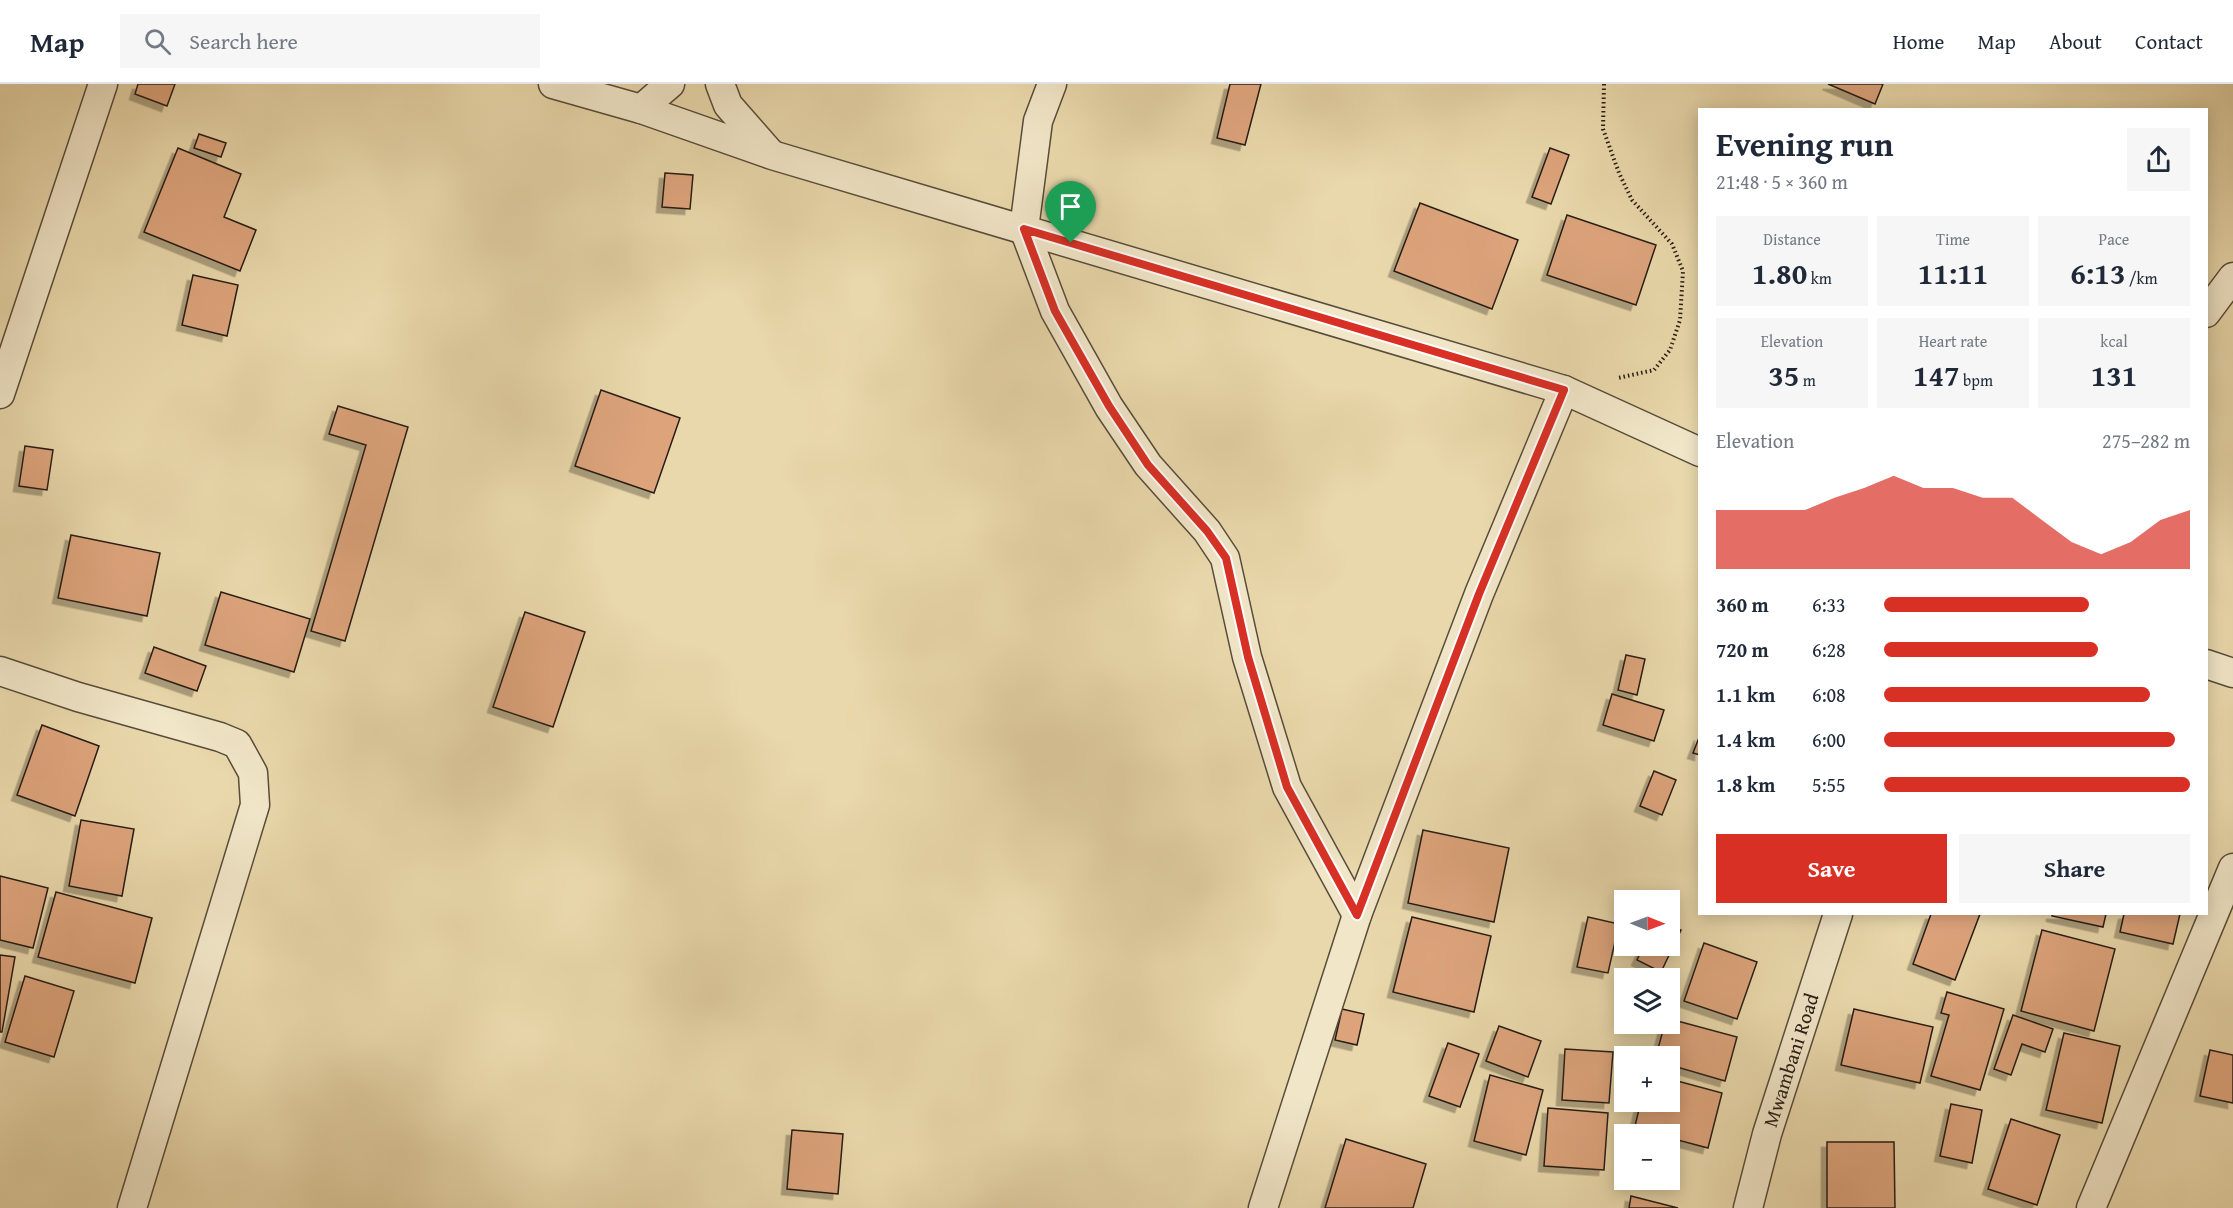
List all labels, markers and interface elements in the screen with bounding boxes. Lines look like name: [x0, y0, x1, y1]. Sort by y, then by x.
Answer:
search box: [120, 14, 540, 68]
text: Map: [30, 21, 84, 62]
icon: search: [141, 25, 174, 58]
text: Search here: [189, 25, 298, 57]
text: Home: [1893, 26, 1944, 57]
text: Map: [1977, 26, 2016, 57]
text: About: [2049, 26, 2102, 57]
text: Contact: [2135, 26, 2203, 57]
text: Evening run: [1716, 120, 1893, 168]
button: share: [2127, 128, 2190, 191]
text: 21:48 · 5 × 360 m: [1716, 167, 1848, 196]
pin: [1045, 181, 1096, 243]
icon: arrive: [1054, 190, 1087, 223]
text: Distance: [1763, 227, 1821, 251]
text: Time: [1936, 227, 1970, 251]
text: Pace: [2099, 227, 2129, 251]
text: 1.80: [1752, 251, 1807, 295]
text: 11:11: [1918, 251, 1988, 295]
text: 6:13: [2070, 251, 2125, 295]
text: km: [1807, 266, 1832, 290]
text: /km: [2125, 266, 2158, 290]
text: Elevation: [1761, 329, 1823, 353]
text: Heart rate: [1919, 329, 1987, 353]
text: kcal: [2100, 329, 2128, 353]
text: 35: [1768, 353, 1799, 397]
text: 147: [1913, 353, 1960, 397]
text: 131: [2091, 353, 2137, 397]
text: m: [1799, 368, 1816, 392]
text: bpm: [1960, 368, 1993, 392]
text: Elevation: [1716, 426, 1794, 455]
text: 275–282 m: [2102, 426, 2190, 455]
text: 360 m: [1716, 590, 1769, 619]
text: 6:33: [1812, 590, 1846, 619]
text: 720 m: [1716, 635, 1769, 664]
text: 6:28: [1812, 635, 1846, 664]
text: 1.1 km: [1716, 680, 1775, 709]
text: 6:08: [1812, 680, 1846, 709]
text: 1.4 km: [1716, 725, 1775, 754]
text: 6:00: [1812, 725, 1846, 754]
text: 1.8 km: [1716, 770, 1775, 799]
text: 5:55: [1812, 770, 1846, 799]
button: Save: [1716, 834, 1947, 903]
button: Share: [1959, 834, 2190, 903]
north arrow: [1614, 890, 1680, 956]
map controls: [1614, 890, 1680, 1190]
button: layers: [1614, 968, 1680, 1034]
street label: Mwambani Road: [1755, 989, 1826, 1131]
button: +: [1614, 1046, 1680, 1112]
button: −: [1614, 1124, 1680, 1190]

